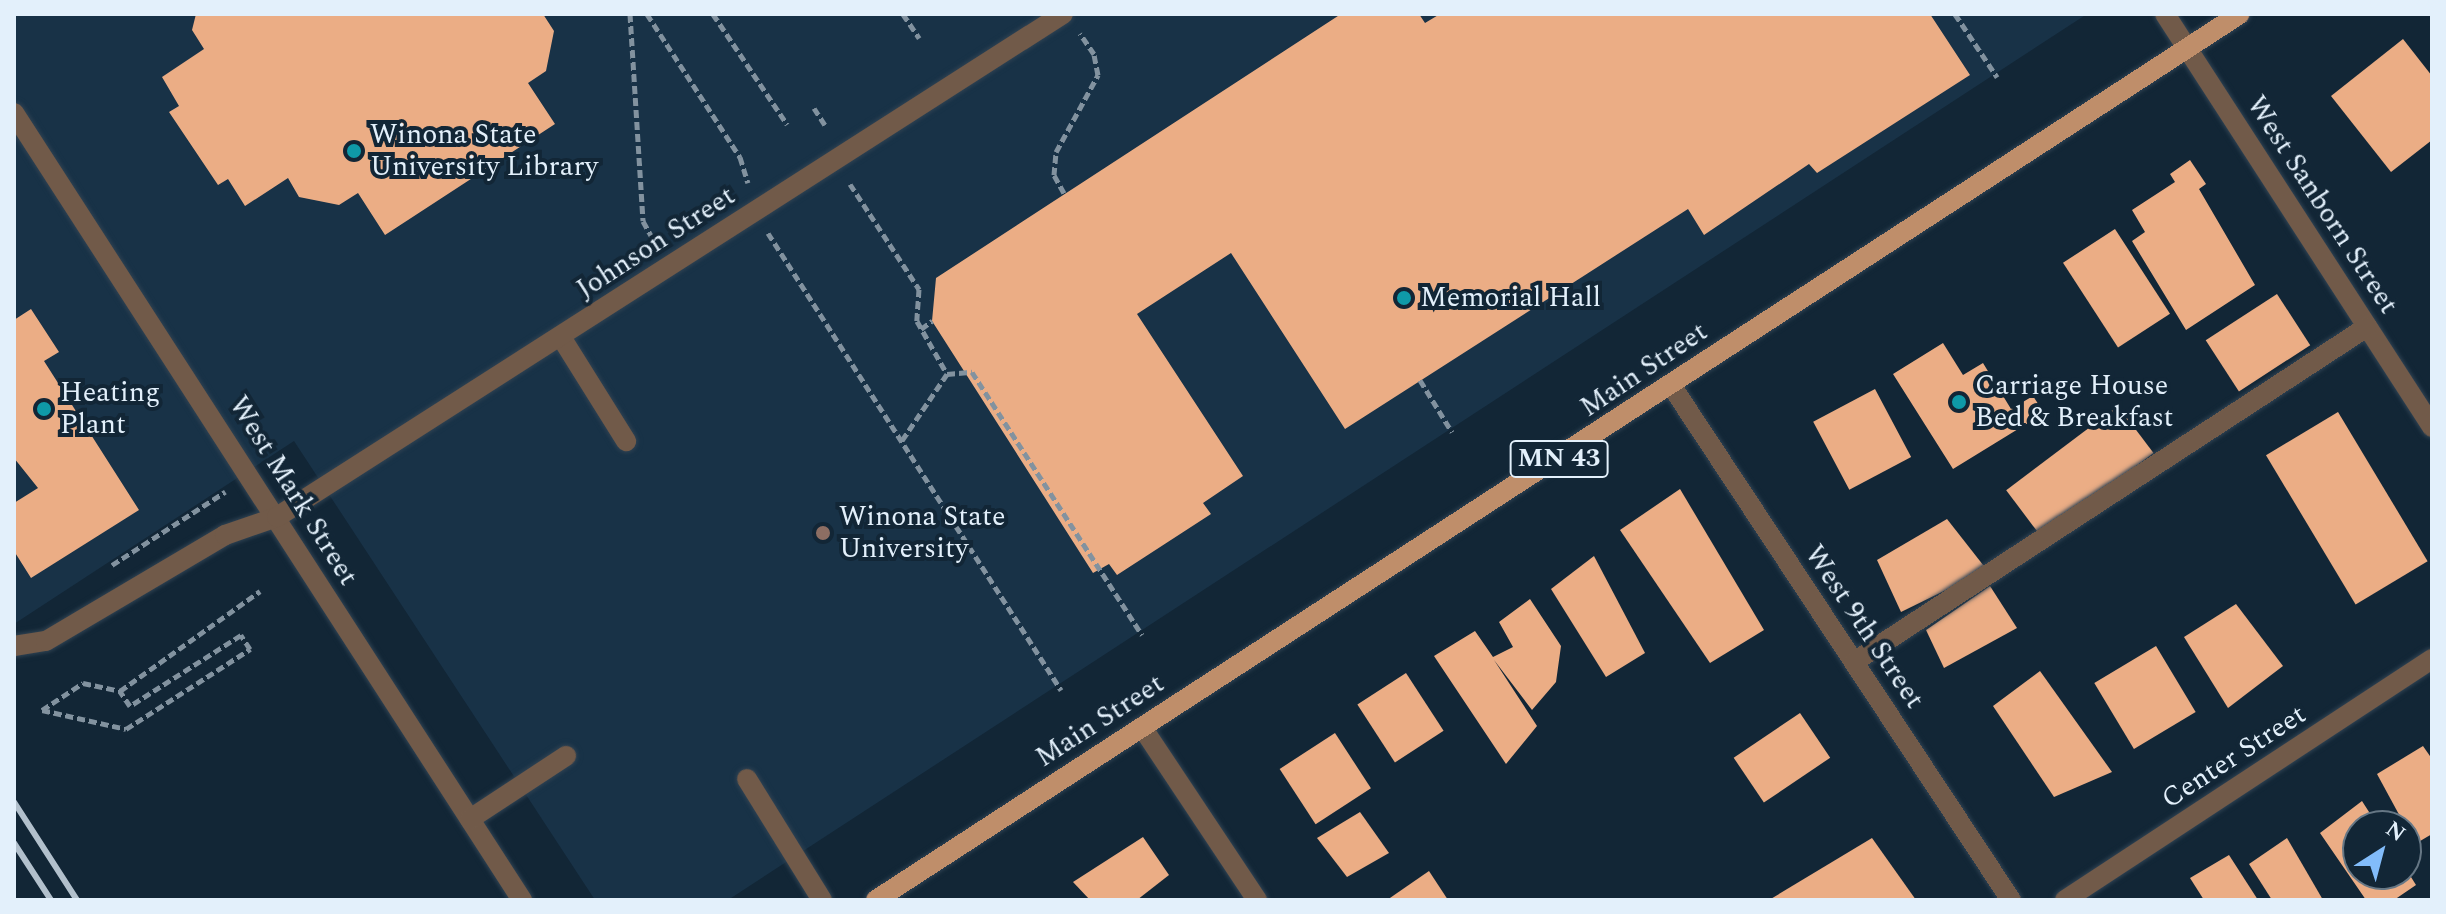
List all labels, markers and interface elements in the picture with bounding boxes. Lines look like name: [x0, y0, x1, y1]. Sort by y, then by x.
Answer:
street label: West Sanborn Street: [2239, 90, 2405, 320]
place label: Winona State University Library: [370, 118, 598, 184]
marker: Winona State University Library: [345, 142, 363, 160]
street label: Johnson Street: [571, 179, 741, 307]
place label: Memorial Hall: [1420, 281, 1601, 315]
marker: Memorial Hall: [1395, 289, 1413, 307]
street label: Main Street: [1574, 315, 1714, 425]
place label: Carriage House Bed & Breakfast: [1975, 369, 2173, 435]
place label: Heating Plant: [60, 376, 160, 442]
street label: West Mark Street: [221, 390, 365, 592]
marker: Carriage House Bed & Breakfast: [1950, 393, 1968, 411]
marker: Heating Plant: [35, 400, 53, 418]
road number: MN 43: [1509, 437, 1609, 481]
place label: Winona State University: [839, 500, 1005, 566]
marker: Winona State University: [814, 524, 832, 542]
street label: West 9th Street: [1797, 539, 1931, 715]
street label: Main Street: [1030, 667, 1170, 775]
street label: Center Street: [2156, 698, 2312, 816]
north arrow: [2342, 810, 2422, 890]
text: N: [2378, 813, 2412, 850]

